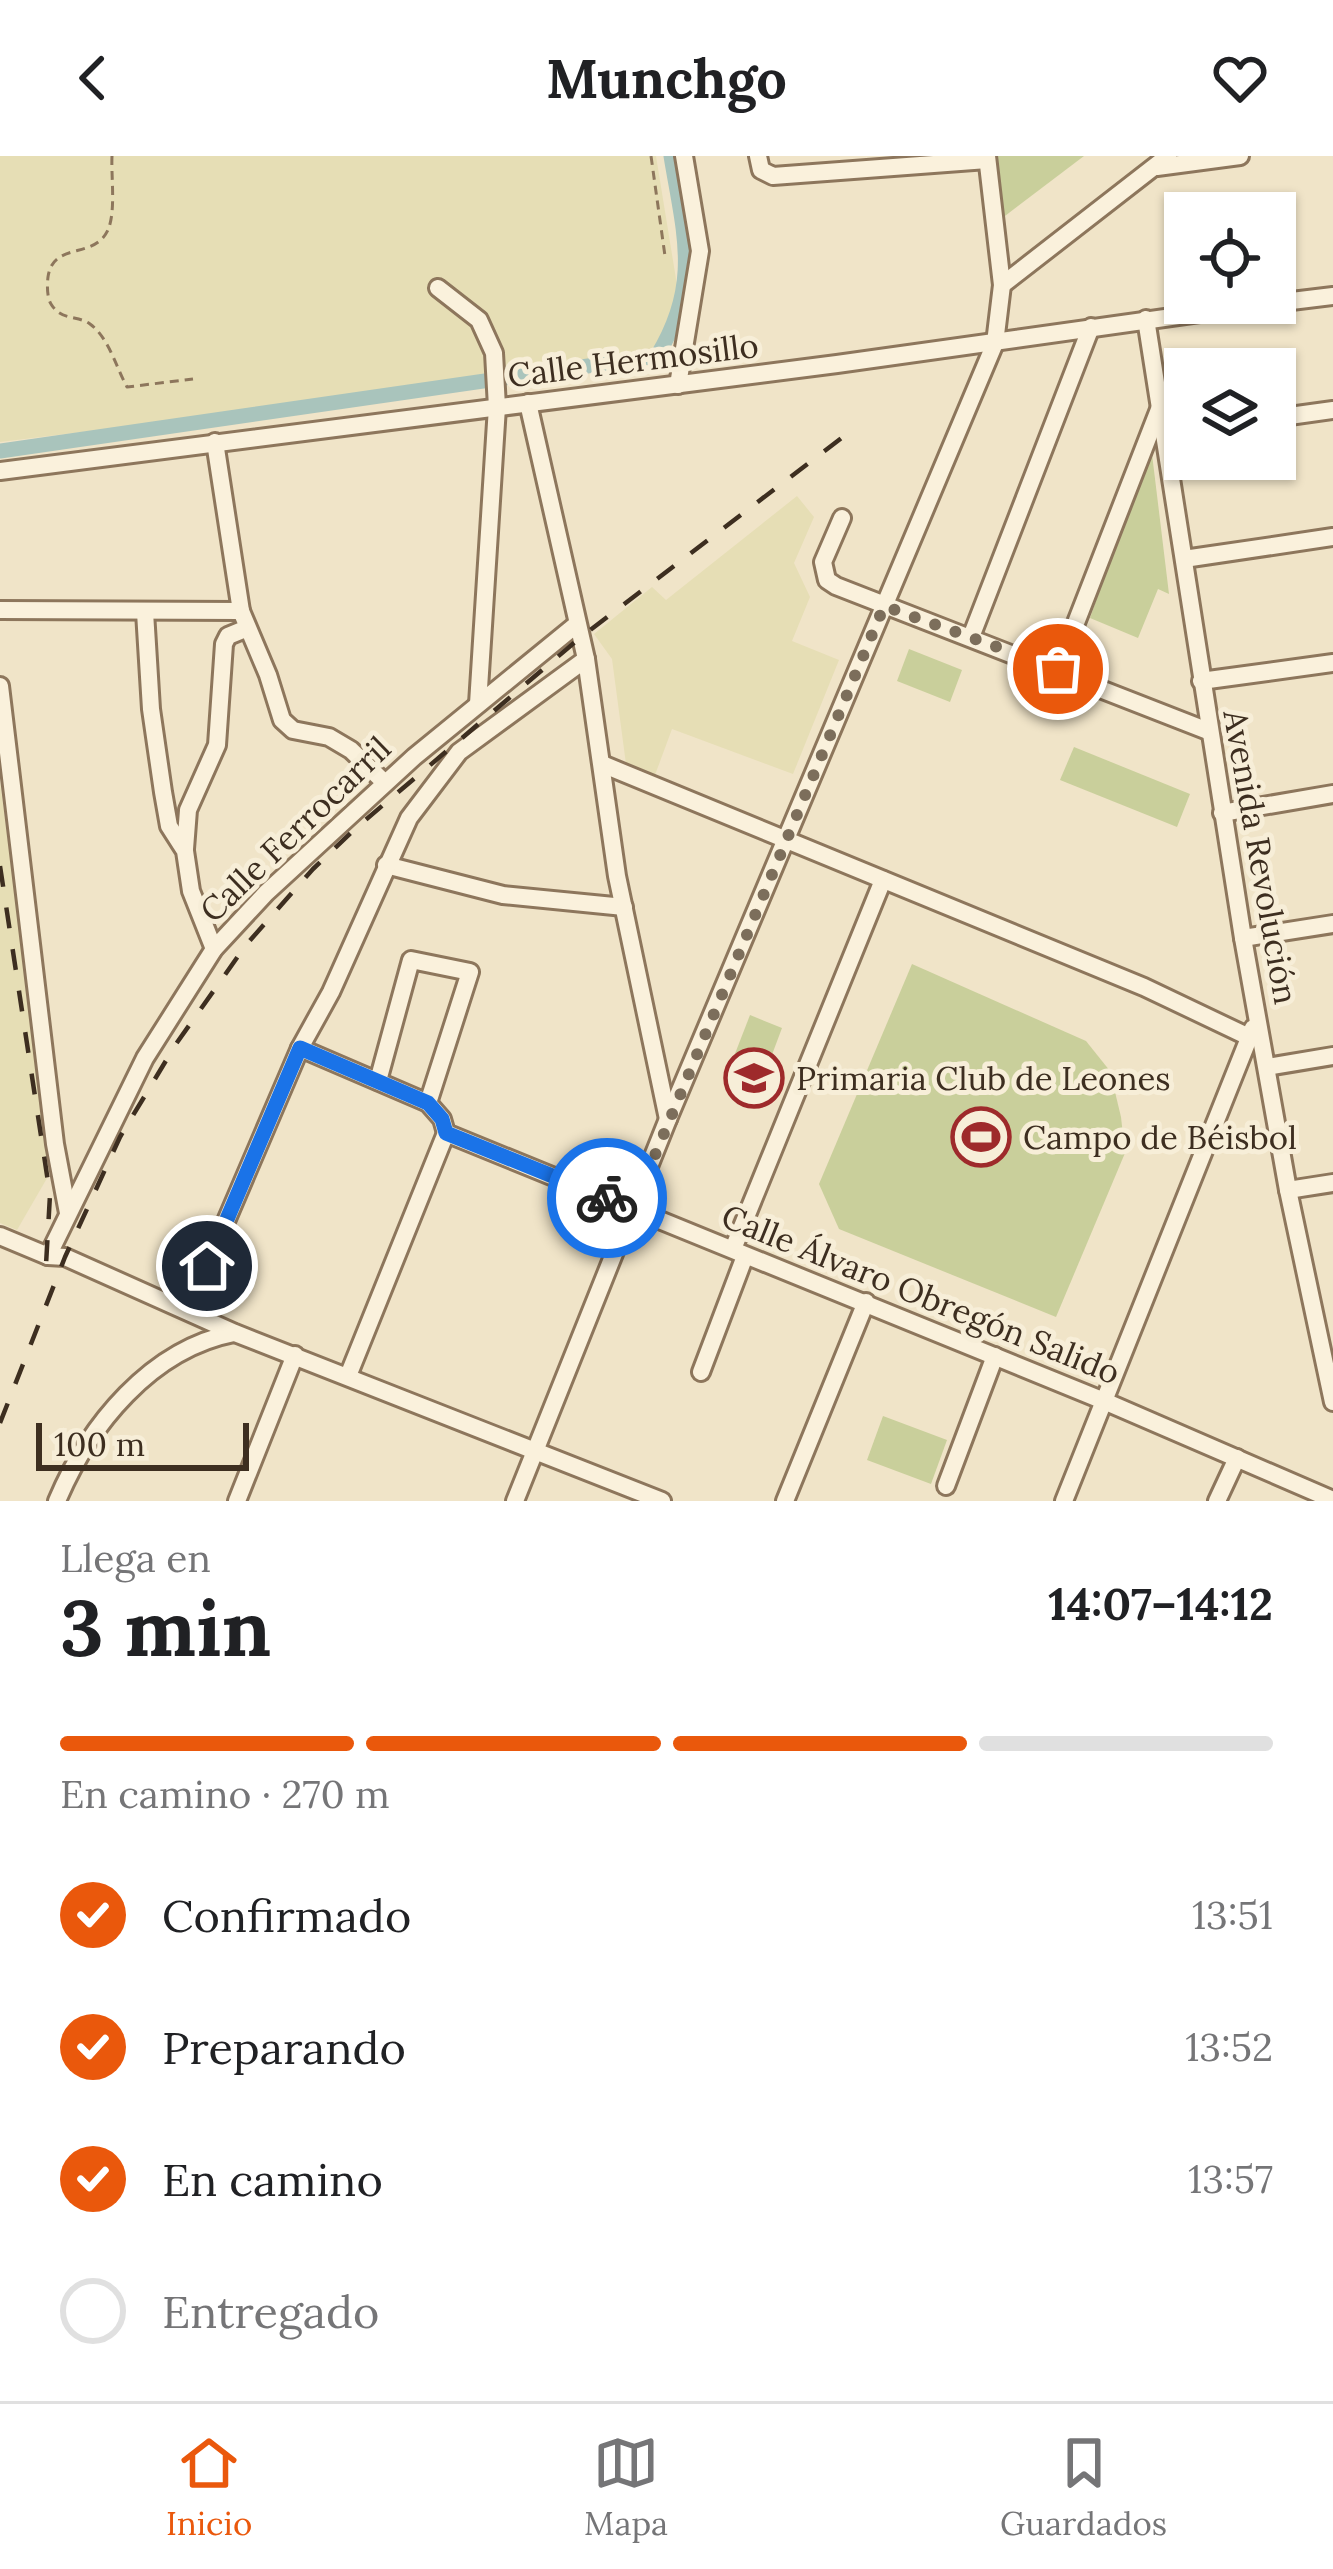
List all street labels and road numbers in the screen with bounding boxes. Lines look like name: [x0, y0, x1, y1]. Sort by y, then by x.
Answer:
street label: Calle Hermosillo: [505, 324, 761, 396]
street label: Avenida Revolución: [1214, 706, 1308, 1007]
street label: Calle Ferrocarril: [191, 727, 399, 931]
street label: Calle Álvaro Obregón Salido: [716, 1195, 1126, 1393]

